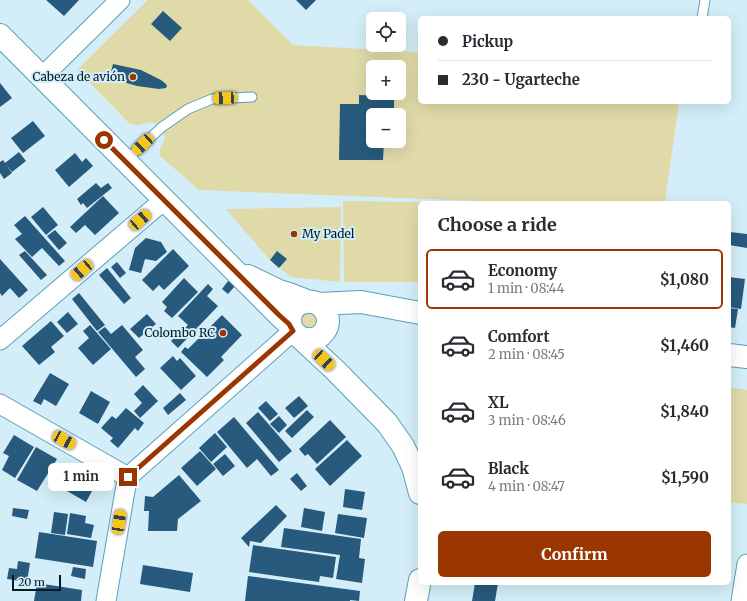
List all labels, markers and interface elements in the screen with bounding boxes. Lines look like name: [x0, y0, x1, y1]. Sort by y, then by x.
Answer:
map controls: [366, 12, 406, 148]
button: locate: [366, 12, 406, 52]
text: Pickup: [462, 32, 513, 51]
button: +: [366, 60, 406, 100]
place label: Cabeza de avión: [33, 69, 125, 84]
text: 230 - Ugarteche: [462, 70, 580, 89]
marker: Cabeza de avión: [128, 72, 138, 82]
car: [213, 91, 237, 105]
button: −: [366, 108, 406, 148]
route start: [95, 131, 113, 149]
car: [130, 131, 156, 157]
car: [127, 208, 153, 232]
text: Choose a ride: [438, 213, 557, 236]
place label: My Padel: [302, 226, 355, 241]
marker: My Padel: [289, 229, 299, 239]
car: [69, 258, 95, 282]
icon: car: [440, 261, 476, 297]
text: Economy: [488, 261, 557, 280]
text: $1,080: [660, 270, 709, 289]
text: 1 min · 08:44: [488, 280, 565, 297]
place label: Colombo RC: [145, 325, 215, 340]
icon: car: [440, 327, 476, 363]
text: Comfort: [488, 327, 549, 346]
marker: Colombo RC: [218, 328, 228, 338]
text: $1,460: [660, 336, 709, 355]
text: 2 min · 08:45: [488, 346, 565, 363]
car: [311, 347, 337, 373]
icon: car: [440, 393, 476, 429]
text: XL: [488, 393, 509, 412]
text: $1,840: [660, 402, 709, 421]
text: 3 min · 08:46: [488, 412, 566, 429]
car: [51, 429, 77, 451]
icon: car: [440, 459, 476, 495]
text: Black: [488, 459, 529, 478]
callout: 1 min: [48, 463, 114, 491]
text: 1 min: [63, 468, 99, 485]
route end: [119, 468, 137, 486]
text: $1,590: [661, 468, 709, 487]
text: 4 min · 08:47: [488, 478, 565, 495]
car: [111, 509, 127, 535]
button: Confirm: [438, 531, 711, 577]
scale bar: [12, 573, 61, 592]
text: 20 m: [18, 575, 45, 589]

